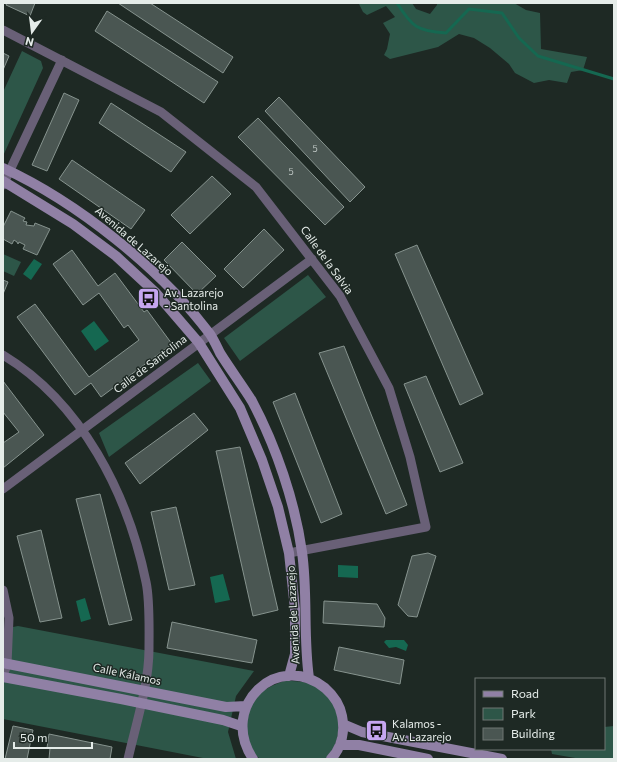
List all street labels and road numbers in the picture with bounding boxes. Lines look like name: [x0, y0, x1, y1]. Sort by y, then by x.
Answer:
street label: Avenida de Lazarejo: [93, 203, 176, 278]
street label: Calle de la Salvia: [298, 223, 356, 296]
street label: Calle de Santolina: [111, 332, 189, 395]
street label: Avenida de Lazarejo: [283, 565, 302, 665]
street label: Calle Kálamos: [92, 660, 162, 687]

